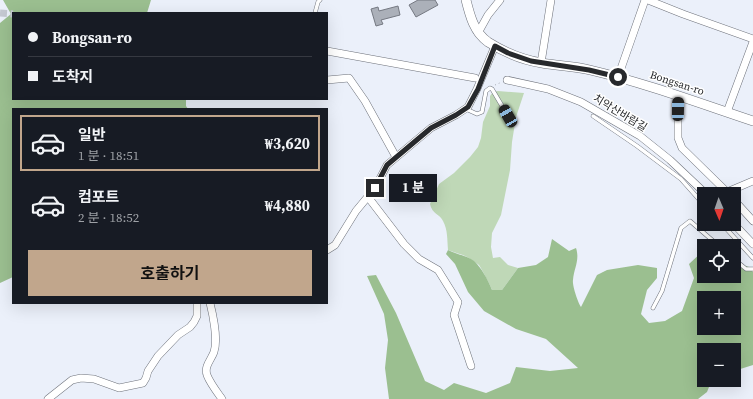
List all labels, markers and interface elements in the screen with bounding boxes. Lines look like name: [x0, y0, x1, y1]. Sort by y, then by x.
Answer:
text: Bongsan-ro: [52, 27, 132, 48]
text: 도착지: [52, 66, 93, 87]
street label: Bongsan-ro: [648, 67, 706, 99]
route start: [609, 68, 627, 86]
street label: 치악산바람길: [590, 91, 650, 135]
car: [672, 97, 684, 121]
car: [497, 103, 519, 129]
text: 일반: [78, 124, 106, 145]
icon: car: [30, 125, 66, 161]
text: ₩3,620: [265, 133, 310, 154]
text: 1 분 · 18:51: [78, 147, 139, 164]
callout: 1 분: [389, 174, 437, 202]
route end: [366, 179, 384, 197]
text: 1 분: [402, 179, 424, 196]
text: 컴포트: [78, 186, 119, 207]
icon: car: [30, 187, 66, 223]
north arrow: [697, 187, 741, 231]
map controls: [697, 187, 741, 387]
text: ₩4,880: [265, 195, 310, 216]
text: 2 분 · 18:52: [78, 209, 139, 226]
button: locate: [697, 239, 741, 283]
button: 호출하기: [28, 250, 312, 296]
button: +: [697, 291, 741, 335]
button: −: [697, 343, 741, 387]

